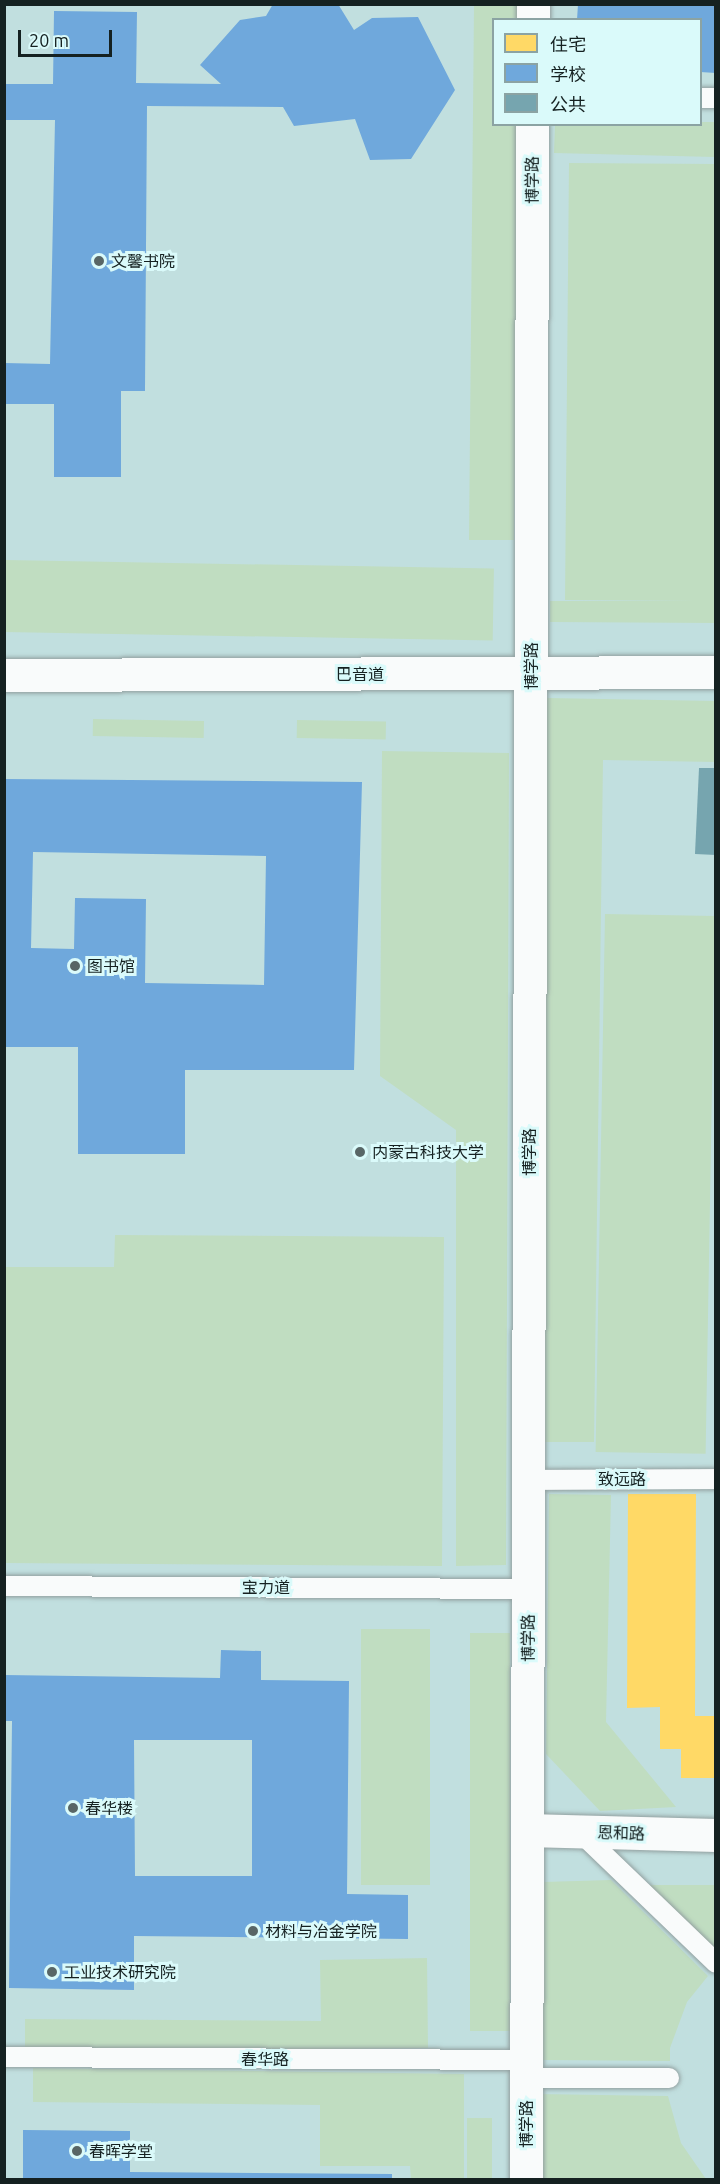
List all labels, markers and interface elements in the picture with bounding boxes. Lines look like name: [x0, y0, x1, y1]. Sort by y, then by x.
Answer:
scale bar: [21, 18, 116, 56]
legend: [492, 18, 702, 126]
text: 20 m: [29, 30, 69, 50]
text: 住宅: [550, 34, 586, 54]
text: 学校: [550, 64, 586, 84]
text: 公共: [550, 94, 586, 114]
street label: 博学路: [522, 156, 542, 204]
place label: 文馨书院: [111, 251, 175, 271]
marker: 文馨书院: [92, 254, 106, 268]
street label: 博学路: [521, 642, 541, 690]
street label: 巴音道: [336, 664, 384, 684]
place label: 图书馆: [87, 956, 135, 976]
marker: 图书馆: [68, 959, 82, 973]
street label: 博学路: [519, 1128, 539, 1176]
place label: 内蒙古科技大学: [372, 1142, 484, 1162]
marker: 内蒙古科技大学: [353, 1145, 367, 1159]
street label: 致远路: [598, 1469, 646, 1489]
street label: 宝力道: [242, 1577, 290, 1597]
street label: 博学路: [518, 1614, 538, 1662]
place label: 春华楼: [85, 1798, 133, 1818]
marker: 春华楼: [66, 1801, 80, 1815]
street label: 恩和路: [597, 1823, 645, 1843]
place label: 材料与冶金学院: [265, 1921, 377, 1941]
marker: 材料与冶金学院: [246, 1924, 260, 1938]
place label: 工业技术研究院: [64, 1962, 176, 1982]
marker: 工业技术研究院: [45, 1965, 59, 1979]
street label: 春华路: [241, 2049, 289, 2069]
street label: 博学路: [516, 2100, 536, 2148]
place label: 春晖学堂: [89, 2141, 153, 2161]
marker: 春晖学堂: [70, 2144, 84, 2158]

